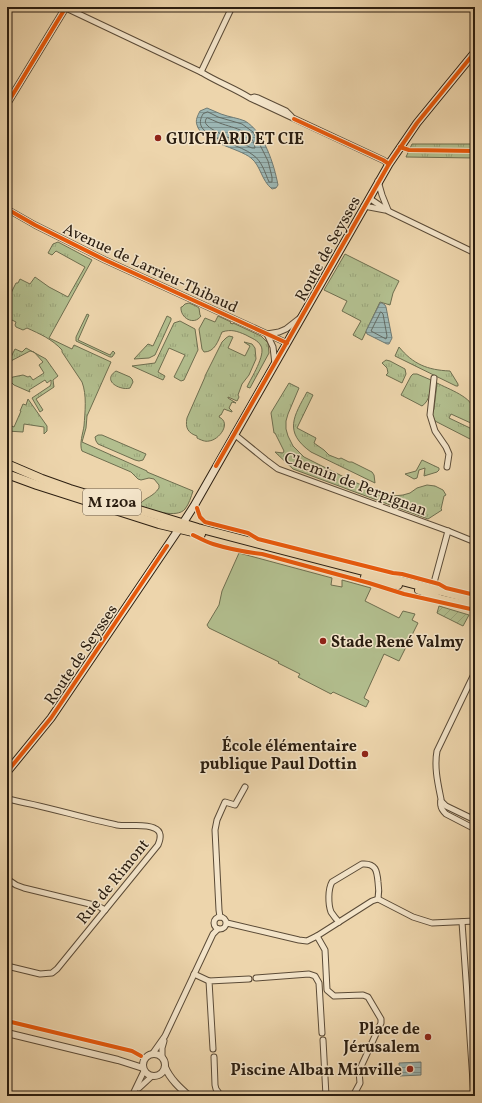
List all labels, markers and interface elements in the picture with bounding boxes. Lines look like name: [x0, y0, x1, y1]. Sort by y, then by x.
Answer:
place label: GUICHARD ET CIE: [166, 129, 304, 151]
marker: GUICHARD ET CIE: [153, 133, 163, 143]
street label: Route de Seysses: [291, 192, 367, 306]
street label: Avenue de Larrieu-Thibaud: [59, 219, 241, 319]
street label: Chemin de Perpignan: [281, 447, 430, 522]
road number: M 120a: [83, 489, 141, 515]
street label: Route de Seysses: [40, 600, 124, 710]
place label: Stade René Valmy: [331, 632, 464, 654]
marker: Stade René Valmy: [318, 636, 328, 646]
place label: École élémentaire publique Paul Dottin: [200, 736, 357, 776]
marker: École élémentaire publique Paul Dottin: [360, 749, 370, 759]
street label: Rue de Rimont: [72, 835, 155, 930]
place label: Place de Jérusalem: [342, 1019, 420, 1059]
marker: Place de Jérusalem: [423, 1032, 433, 1042]
place label: Piscine Alban Minville: [231, 1060, 402, 1082]
marker: Piscine Alban Minville: [405, 1064, 415, 1074]

